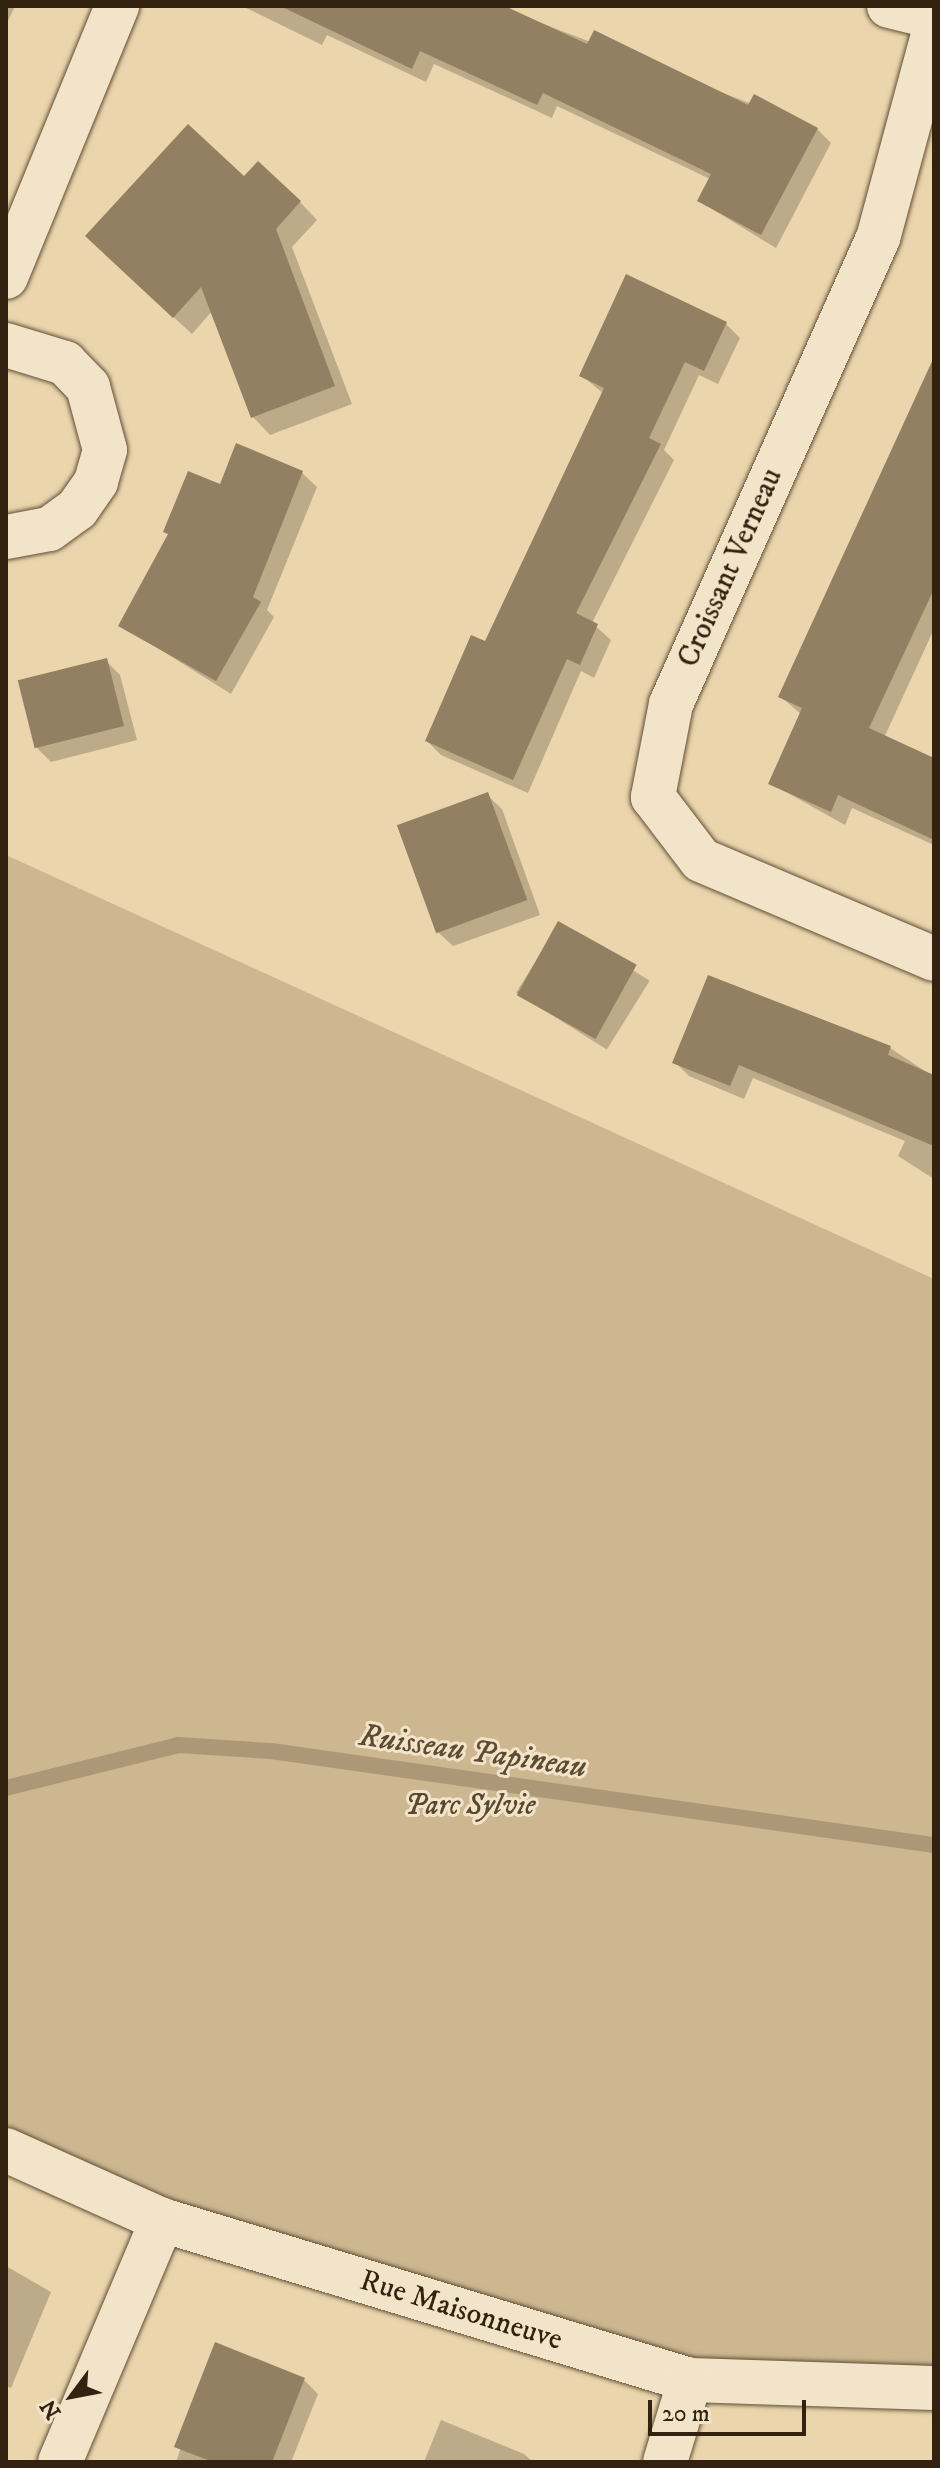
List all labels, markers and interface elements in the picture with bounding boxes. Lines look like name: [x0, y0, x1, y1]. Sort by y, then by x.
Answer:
street label: Croissant Verneau: [671, 463, 791, 673]
water label: Ruisseau Papineau: [357, 1717, 589, 1787]
park label: Parc Sylvie: [405, 1788, 535, 1824]
street label: Rue Maisonneuve: [356, 2263, 566, 2359]
north arrow: [32, 2356, 112, 2436]
scale bar: [652, 2384, 810, 2434]
text: N: [35, 2394, 67, 2424]
text: 20 m: [662, 2399, 710, 2429]

